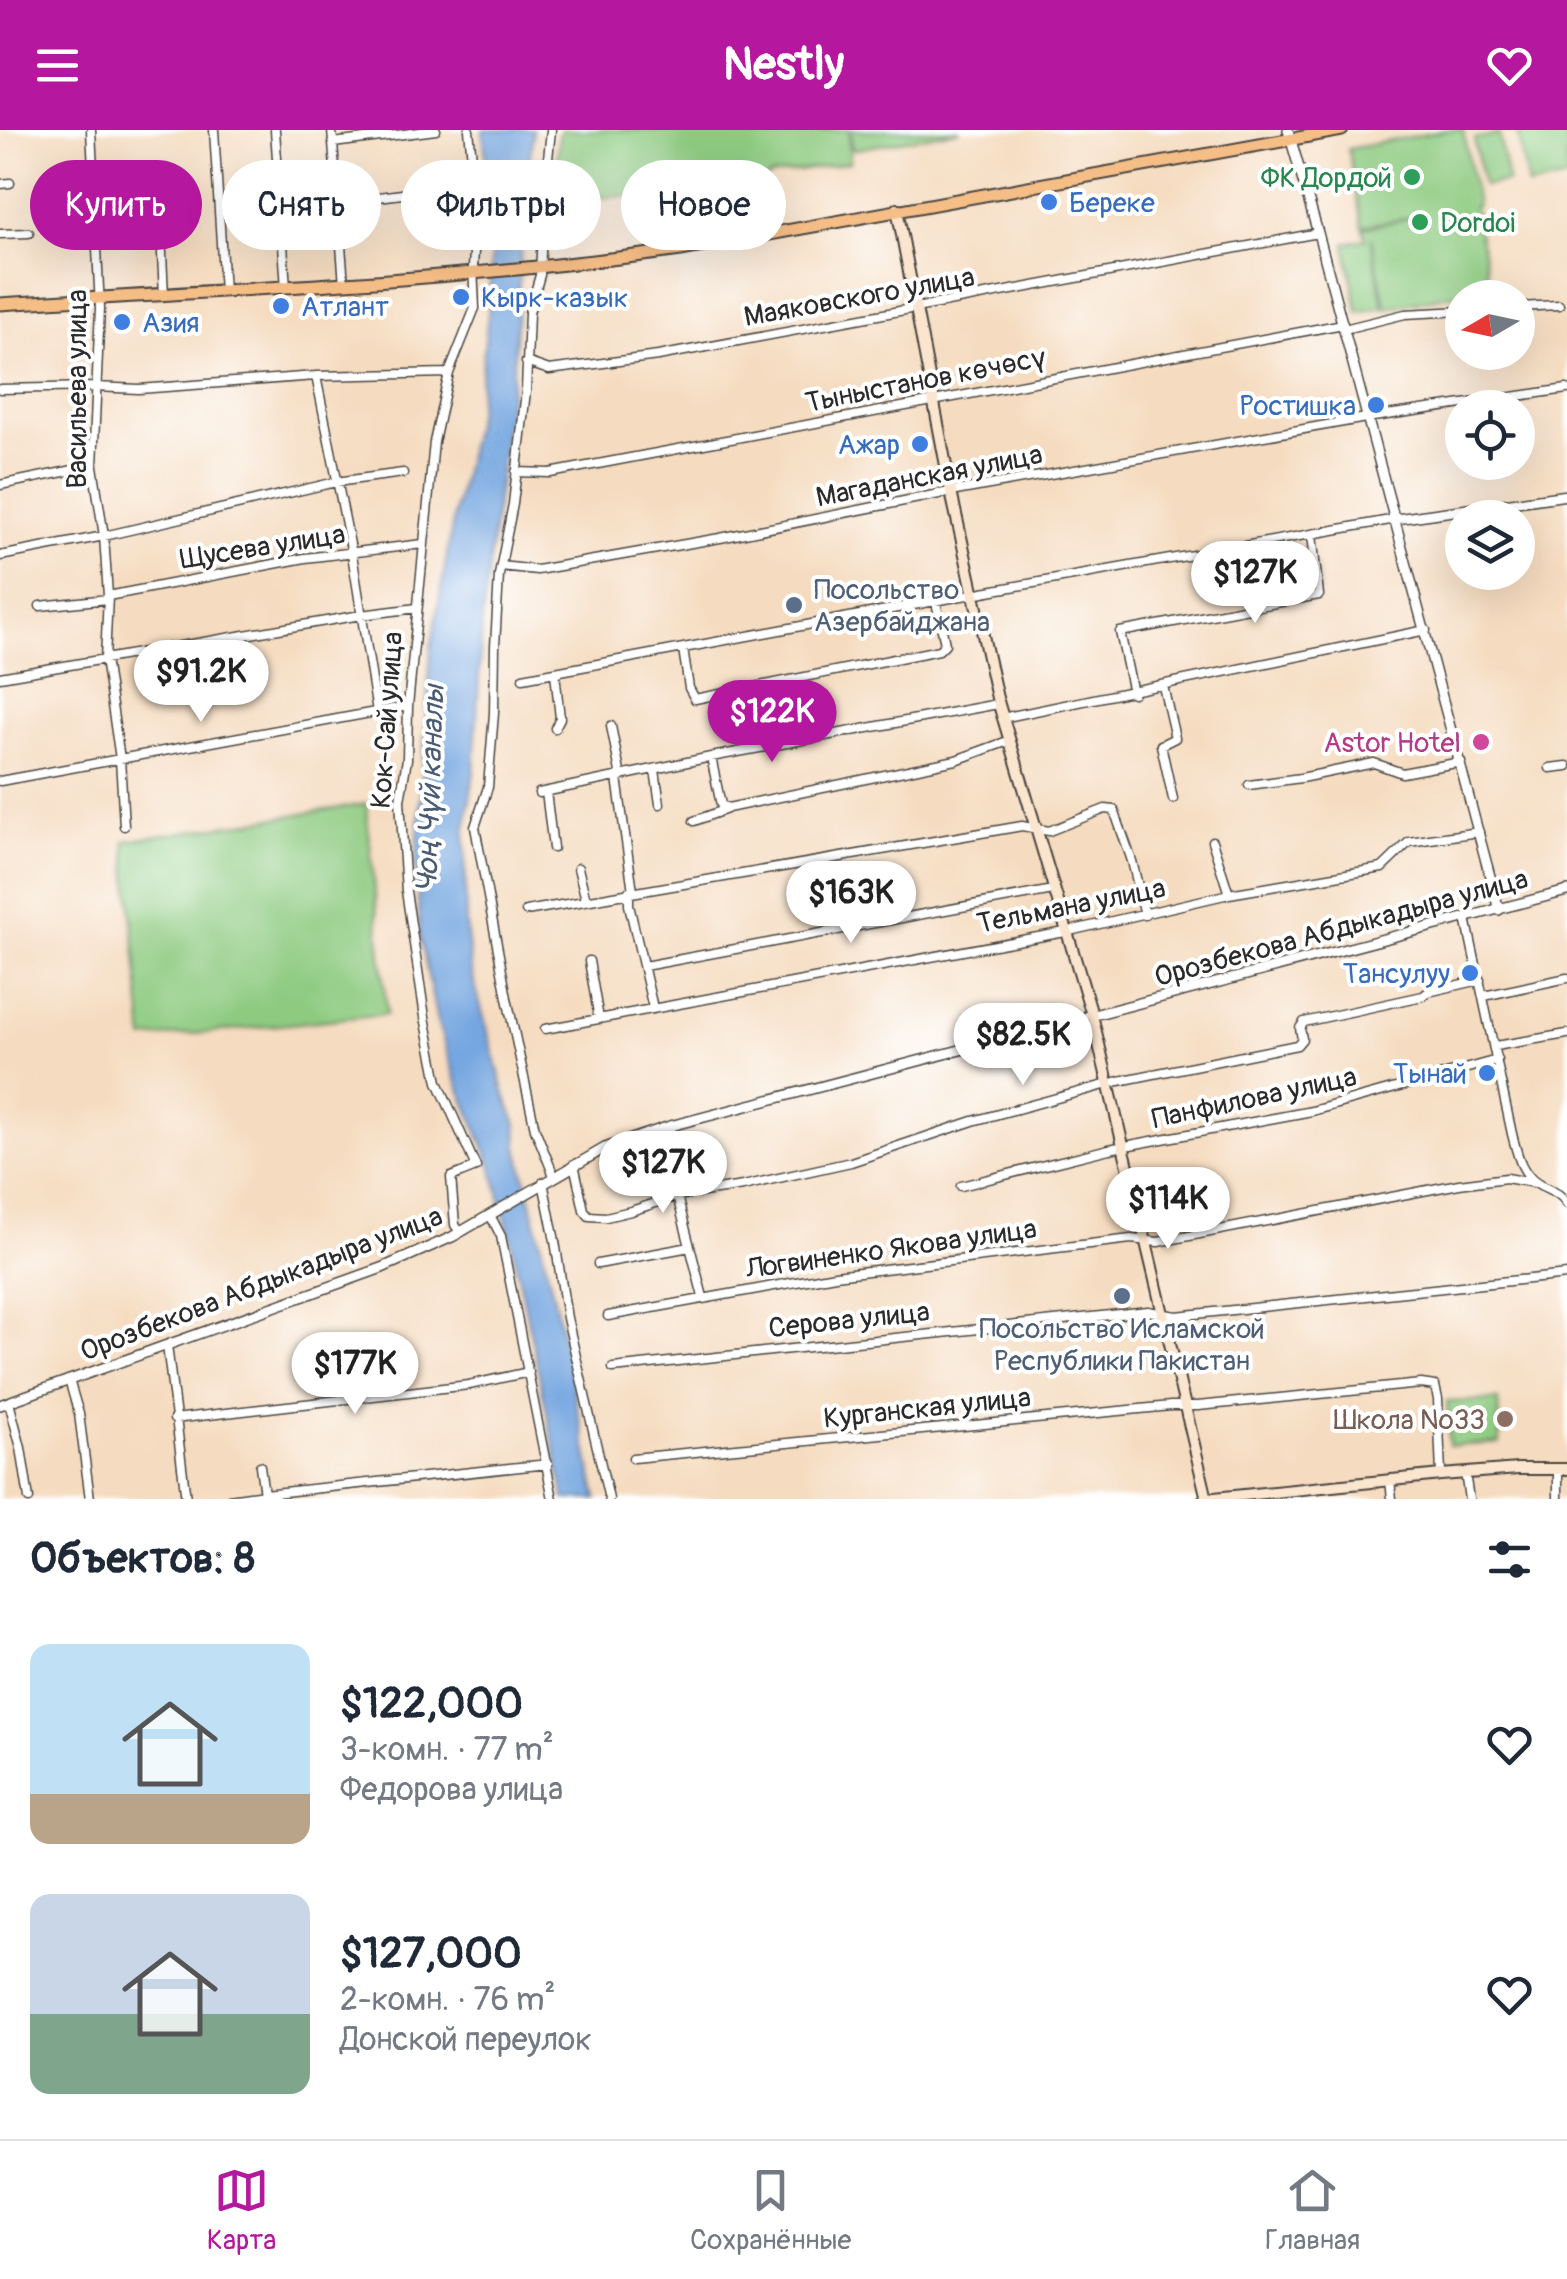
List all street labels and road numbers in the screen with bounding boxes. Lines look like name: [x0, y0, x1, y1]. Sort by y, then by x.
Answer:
street label: Маяковского улица: [741, 260, 977, 335]
street label: Васильева улица: [60, 289, 95, 489]
street label: Тыныстанов көчөсү: [802, 340, 1050, 421]
street label: Магаданская улица: [813, 437, 1046, 516]
street label: Щусева улица: [177, 517, 348, 578]
street label: Кок-Сай улица: [364, 631, 411, 810]
street label: Орозбекова Абдыкадыра улица: [1151, 862, 1532, 995]
street label: Тельмана улица: [974, 871, 1168, 942]
street label: Панфилова улица: [1149, 1060, 1360, 1137]
street label: Орозбекова Абдыкадыра улица: [75, 1199, 448, 1370]
street label: Логвиненко Якова улица: [743, 1212, 1039, 1287]
street label: Серова улица: [767, 1295, 932, 1346]
street label: Курганская улица: [822, 1380, 1033, 1437]

